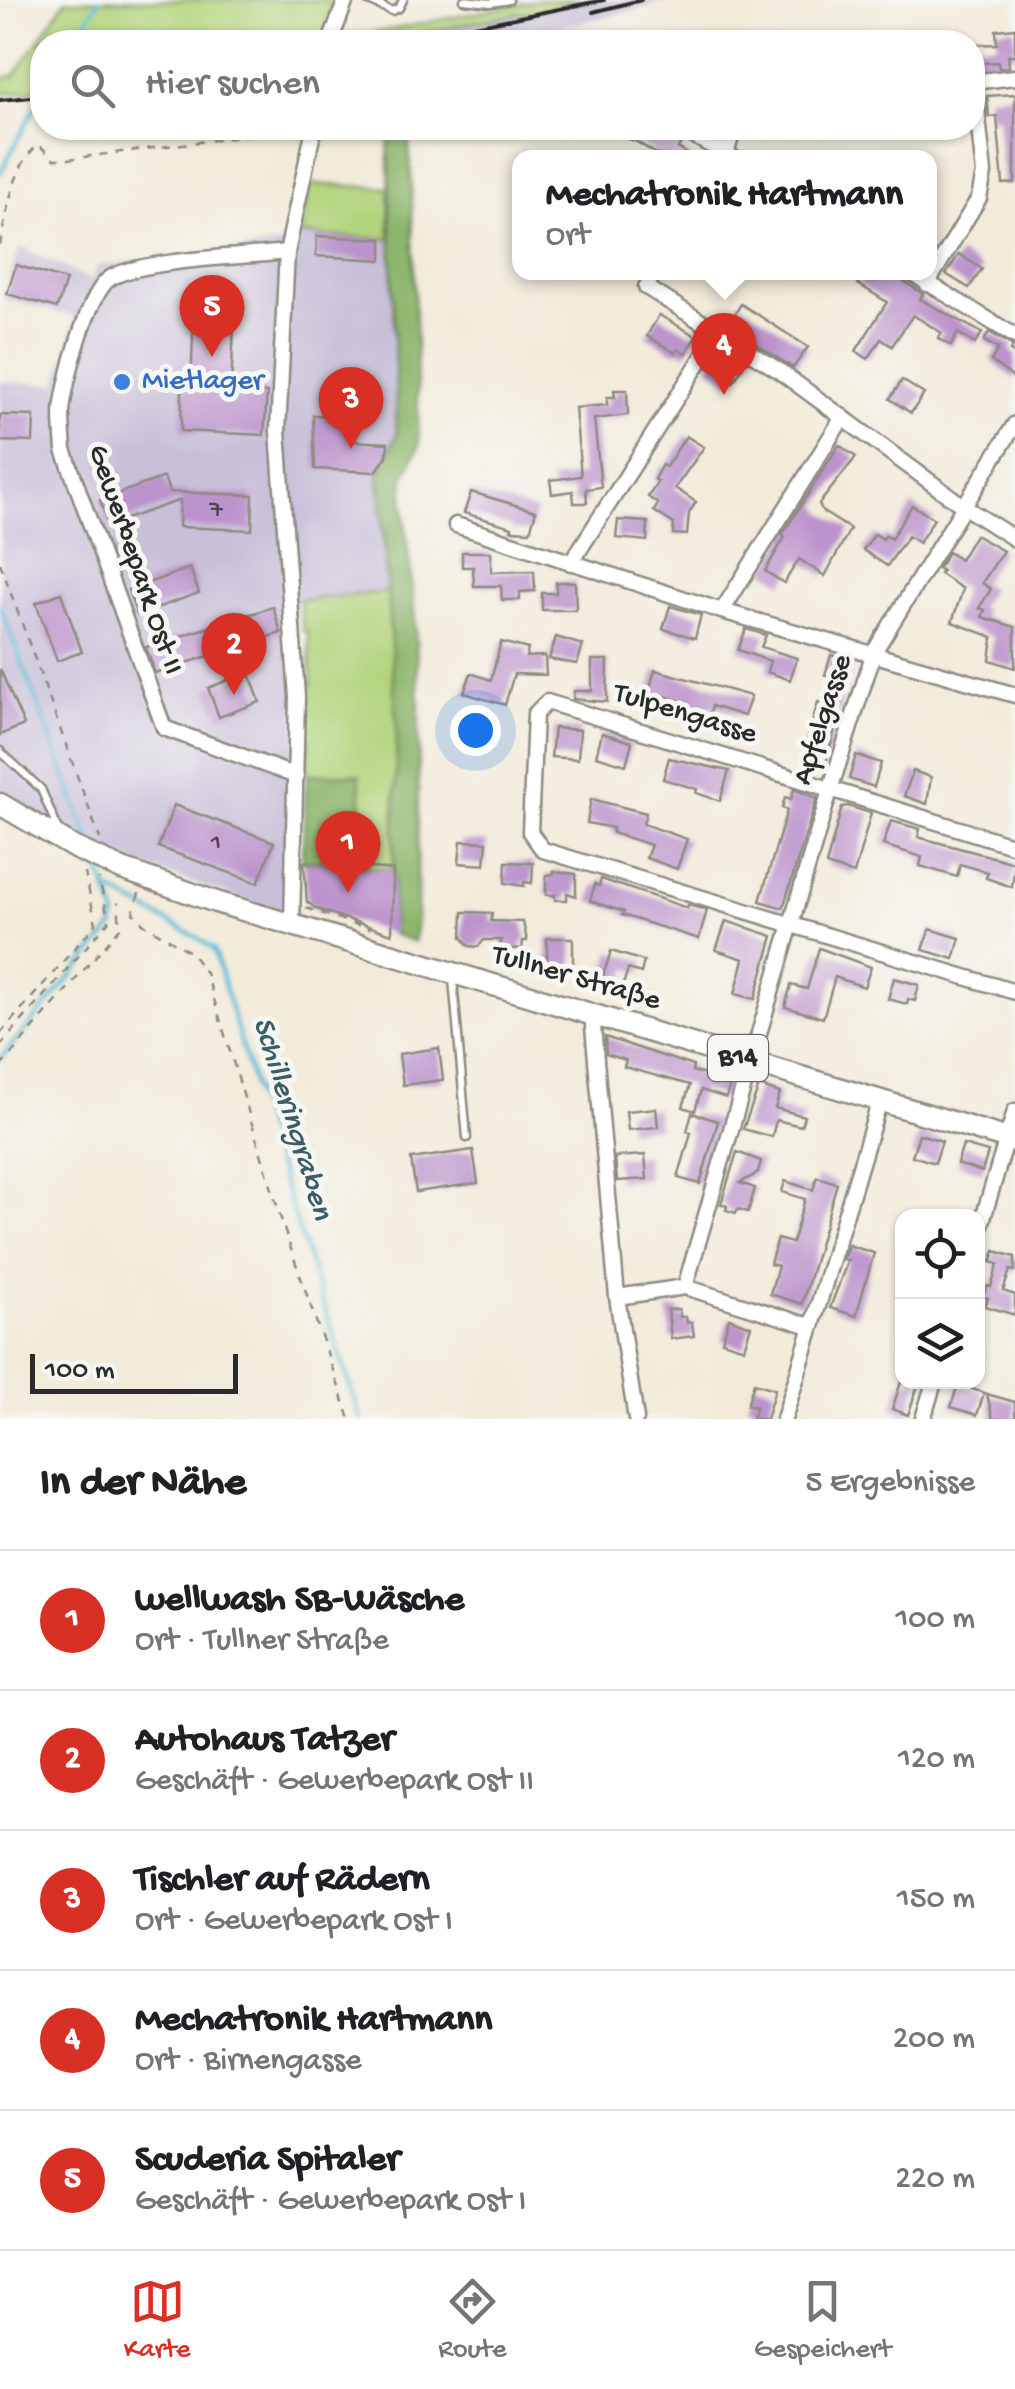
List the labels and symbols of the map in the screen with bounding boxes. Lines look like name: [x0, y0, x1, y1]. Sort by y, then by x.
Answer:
pin: 5: [180, 274, 244, 357]
pin: 4: [692, 312, 756, 395]
place label: Mietlager: [142, 365, 266, 400]
pin: 3: [318, 366, 384, 449]
marker: Mietlager: [111, 371, 133, 393]
street label: Gewerbepark Ost II: [78, 441, 190, 679]
house number: 7: [208, 497, 223, 526]
pin: 2: [202, 612, 266, 695]
street label: Apfelgasse: [786, 650, 862, 790]
street label: Tulpengasse: [607, 676, 761, 754]
your location: [450, 705, 501, 756]
pin: 1: [316, 810, 380, 893]
house number: 1: [210, 830, 221, 859]
street label: Tullner Straße: [486, 938, 665, 1020]
water label: Schilleringraben: [242, 1013, 340, 1226]
road number: B14: [708, 1035, 768, 1081]
scale bar: [30, 1349, 238, 1394]

